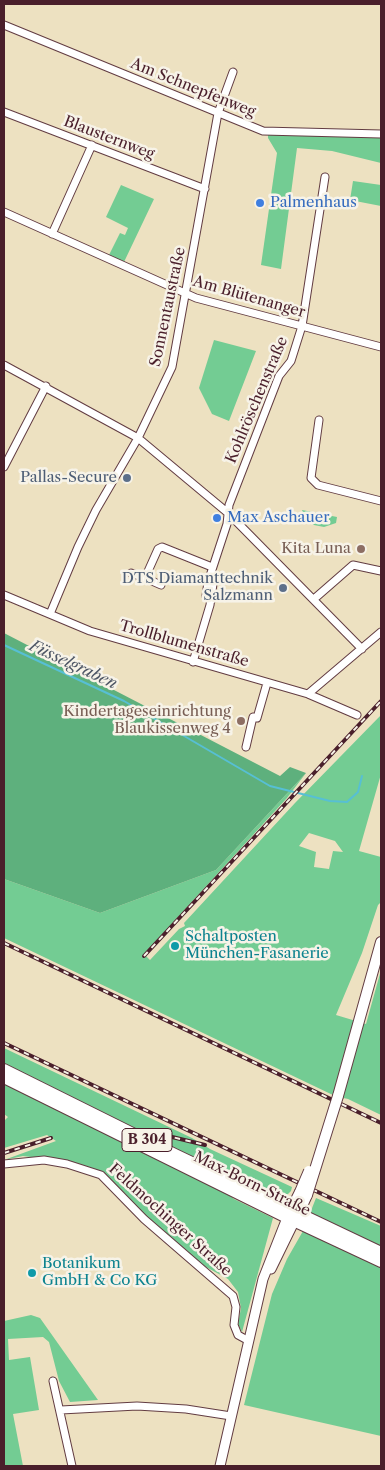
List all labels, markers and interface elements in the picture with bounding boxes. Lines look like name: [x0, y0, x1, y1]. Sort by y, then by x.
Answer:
street label: Am Schnepfenweg: [128, 55, 258, 121]
street label: Blausternweg: [61, 112, 157, 164]
place label: Palmenhaus: [270, 194, 357, 212]
marker: Palmenhaus: [254, 197, 266, 209]
street label: Sonnentaustraße: [147, 245, 189, 369]
street label: Am Blütenanger: [191, 272, 307, 322]
street label: Kohlröschenstraße: [222, 334, 292, 466]
place label: Pallas-Secure: [20, 469, 117, 487]
marker: Pallas-Secure: [121, 472, 133, 484]
place label: Max Aschauer: [227, 509, 329, 527]
marker: Max Aschauer: [211, 512, 223, 524]
place label: Kita Luna: [281, 540, 351, 558]
marker: Kita Luna: [355, 543, 367, 555]
place label: DTS Diamanttechnik Salzmann: [122, 570, 273, 605]
marker: DTS Diamanttechnik Salzmann: [277, 582, 289, 594]
street label: Trollblumenstraße: [117, 617, 251, 671]
water label: Füsselgraben: [26, 636, 120, 694]
place label: Kindertageseinrichtung Blaukissenweg 4: [63, 703, 231, 738]
marker: Kindertageseinrichtung Blaukissenweg 4: [235, 715, 247, 727]
place label: Schaltposten München-Fasanerie: [185, 928, 329, 963]
marker: Schaltposten München-Fasanerie: [169, 940, 181, 952]
road number: B 304: [122, 1128, 172, 1152]
street label: Max-Born-Straße: [191, 1148, 313, 1220]
street label: Feldmochinger Straße: [105, 1160, 235, 1280]
place label: Botanikum GmbH & Co KG: [42, 1255, 157, 1290]
marker: Botanikum GmbH & Co KG: [26, 1267, 38, 1279]

